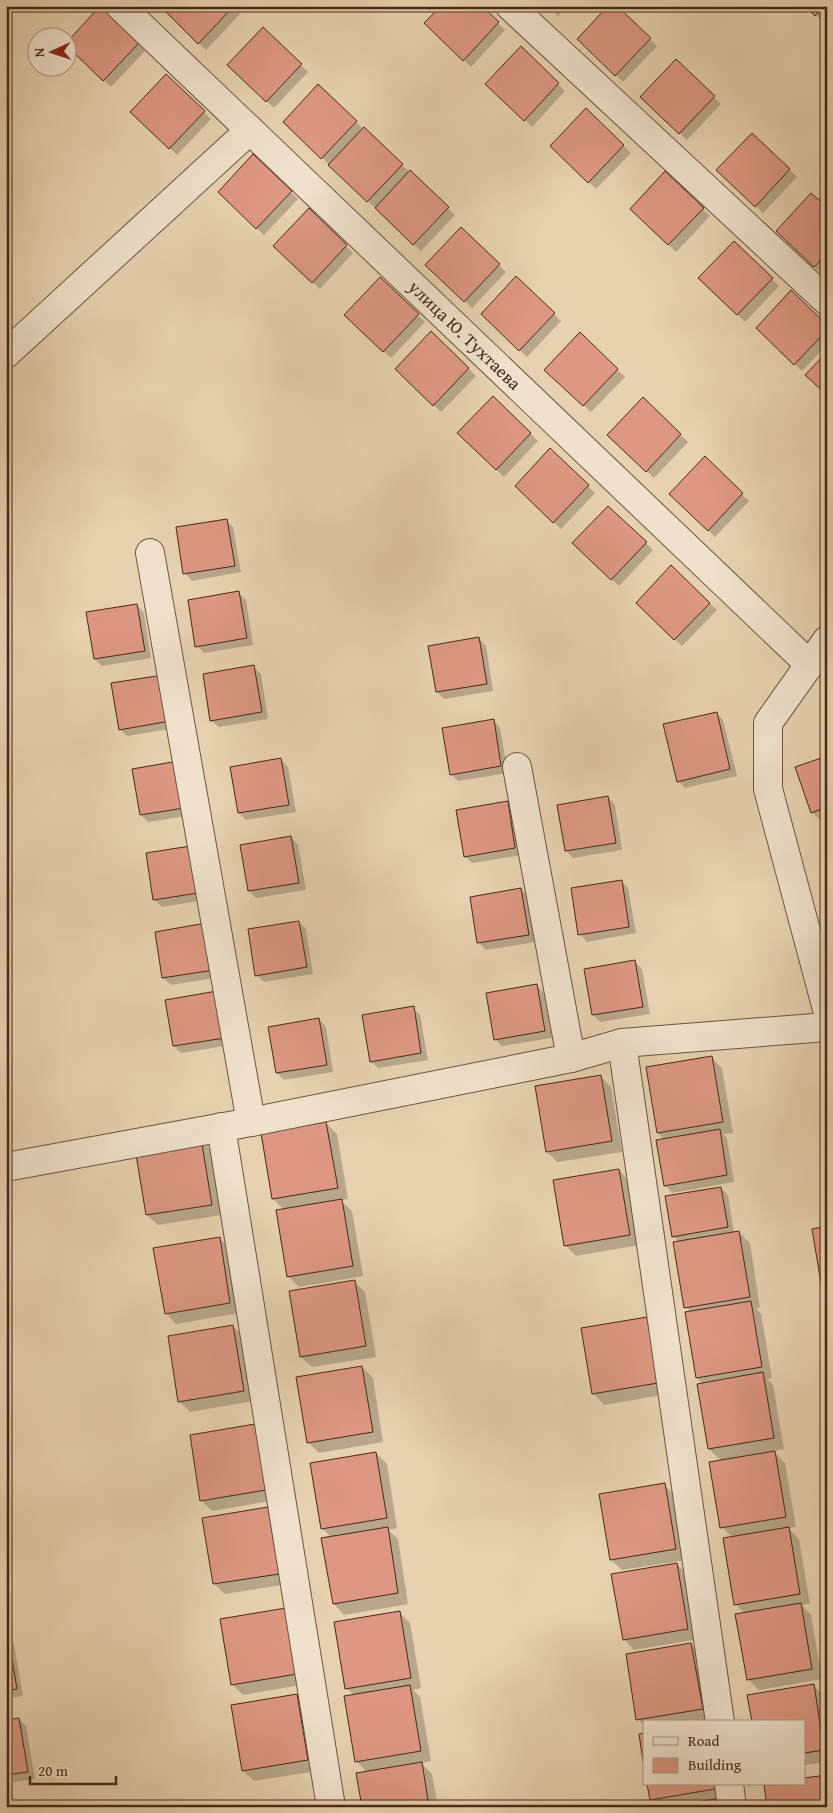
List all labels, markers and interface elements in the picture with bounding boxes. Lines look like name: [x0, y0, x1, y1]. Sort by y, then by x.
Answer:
north arrow: [28, 28, 78, 78]
text: N: [29, 47, 49, 58]
street label: улица Ю. Тухтаева: [402, 273, 528, 396]
legend: [643, 1720, 806, 1786]
text: Road: [688, 1730, 719, 1751]
scale bar: [30, 1753, 116, 1785]
text: Building: [688, 1754, 742, 1775]
text: 20 m: [38, 1760, 69, 1781]

